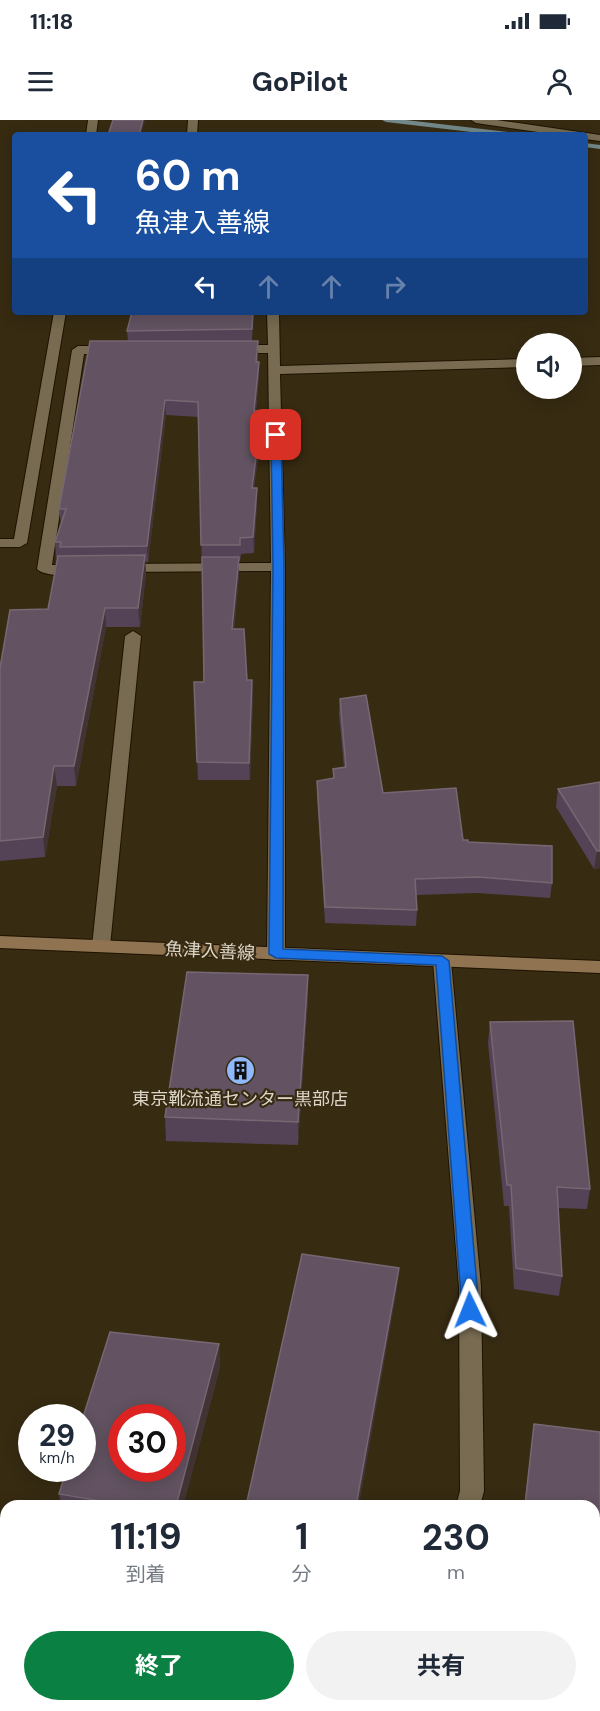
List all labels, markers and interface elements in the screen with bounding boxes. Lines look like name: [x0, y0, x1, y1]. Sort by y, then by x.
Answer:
text: 11:18: [30, 7, 74, 36]
text: GoPilot: [252, 64, 348, 99]
icon: menu: [24, 65, 57, 98]
icon: person: [543, 65, 576, 98]
text: 60 m: [135, 148, 241, 203]
icon: left: [36, 156, 114, 234]
text: 魚津入善線: [135, 205, 270, 240]
icon: left: [189, 270, 222, 303]
icon: ahead: [252, 270, 285, 303]
icon: ahead: [315, 270, 348, 303]
icon: right: [378, 270, 411, 303]
map controls: [516, 333, 582, 399]
button: sound: [516, 333, 582, 399]
pin: [250, 409, 301, 460]
icon: arrive: [259, 418, 292, 451]
street label: 魚津入善線: [164, 937, 256, 965]
building icon: 東京靴流通センター黒部店: [224, 1054, 256, 1086]
place label: 東京靴流通センター黒部店: [132, 1087, 348, 1111]
position arrow: [438, 1278, 502, 1342]
speed limit sign: 30: [108, 1404, 186, 1482]
text: 29: [39, 1416, 75, 1455]
text: km/h: [39, 1448, 75, 1468]
text: 11:19: [110, 1513, 182, 1560]
text: 1: [295, 1513, 308, 1560]
text: 230: [422, 1514, 490, 1561]
text: m: [447, 1559, 465, 1585]
text: 到着: [126, 1561, 166, 1587]
text: 分: [292, 1561, 312, 1587]
button: 終了: [24, 1631, 294, 1700]
button: 共有: [306, 1631, 576, 1700]

